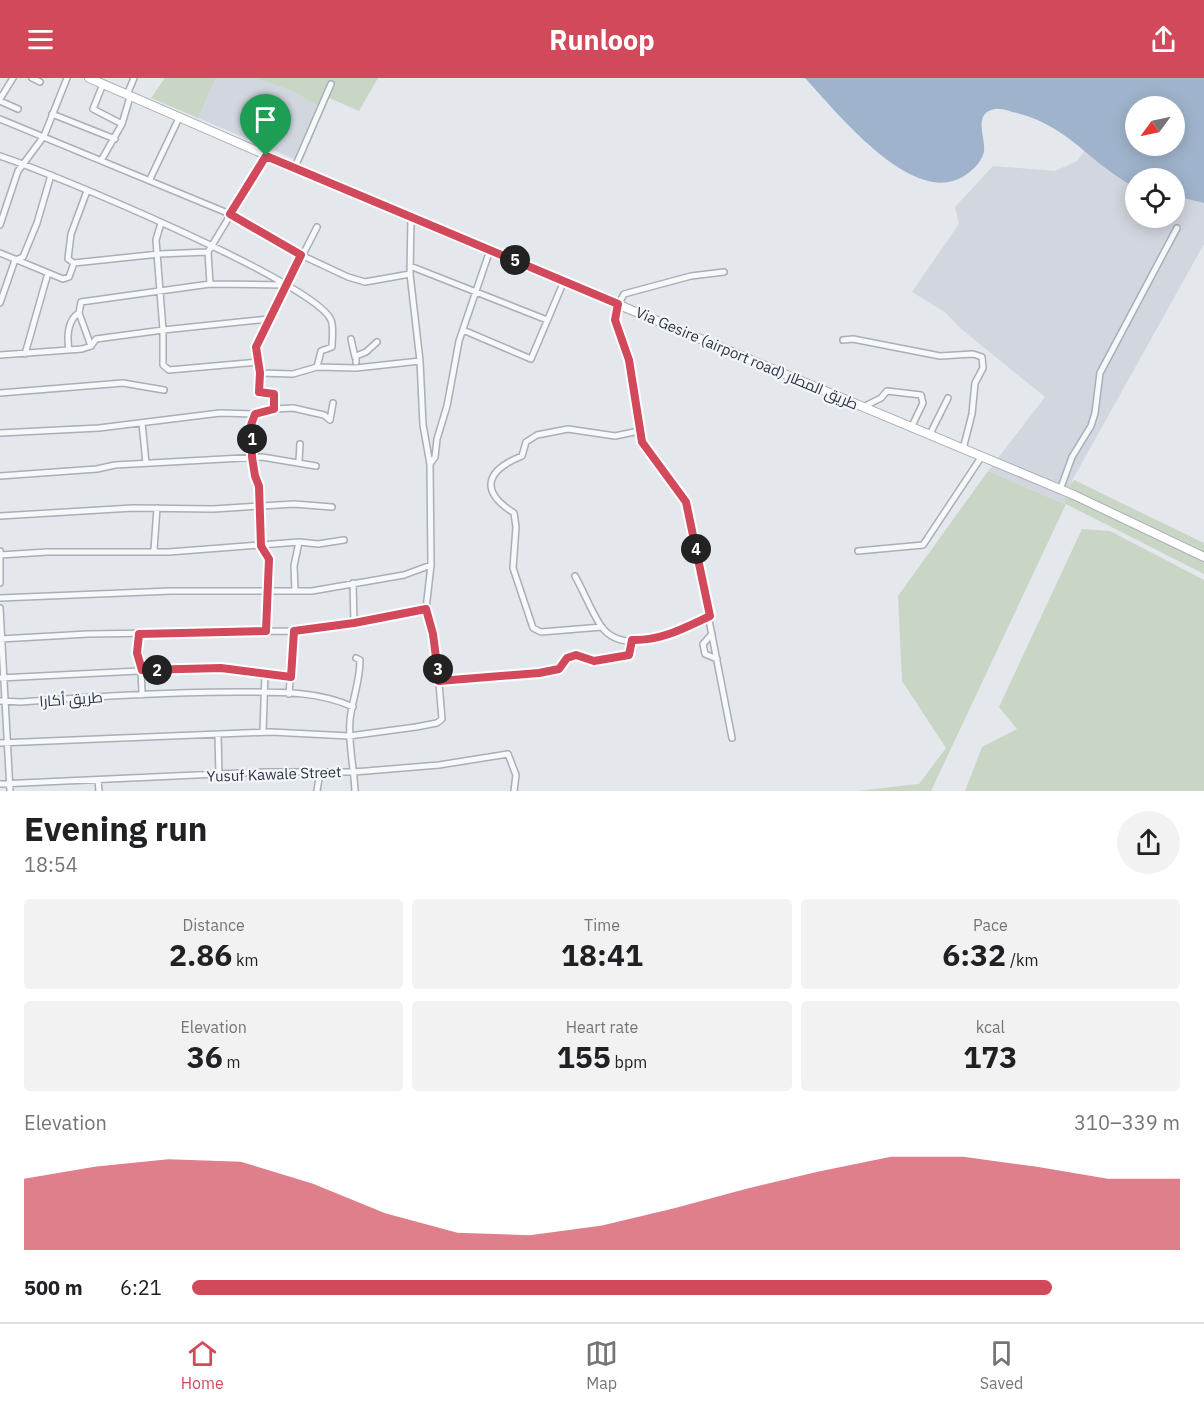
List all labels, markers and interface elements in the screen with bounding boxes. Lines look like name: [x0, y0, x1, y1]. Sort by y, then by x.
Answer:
text: Runloop: [549, 22, 655, 57]
icon: menu: [24, 23, 57, 56]
icon: share: [1147, 23, 1180, 56]
pin: [240, 94, 291, 156]
north arrow: [1125, 96, 1185, 156]
map controls: [1125, 96, 1185, 228]
icon: arrive: [249, 103, 282, 136]
button: locate: [1125, 168, 1185, 228]
pin: 5: [500, 245, 530, 275]
text: 5: [510, 250, 520, 270]
street label: Via Gesire (airport road) طريق المطار: [632, 302, 861, 415]
pin: 1: [237, 424, 267, 454]
text: 1: [247, 429, 257, 449]
pin: 4: [681, 534, 711, 564]
text: 4: [691, 539, 701, 559]
pin: 3: [423, 654, 453, 684]
pin: 2: [142, 655, 172, 685]
text: 3: [433, 659, 443, 679]
text: 2: [152, 660, 162, 680]
street label: طريق أكارا: [39, 687, 103, 712]
street label: Yusuf Kawale Street: [206, 762, 342, 786]
text: Evening run: [24, 807, 208, 850]
button: share: [1117, 811, 1180, 874]
text: 18:54: [24, 851, 78, 878]
text: Distance: [182, 915, 245, 935]
text: Time: [584, 915, 620, 935]
text: Pace: [973, 915, 1008, 935]
text: 2.86: [169, 935, 232, 974]
text: 18:41: [561, 935, 643, 974]
text: 6:32: [942, 935, 1006, 974]
text: km: [232, 950, 258, 970]
text: /km: [1006, 950, 1038, 970]
text: Elevation: [181, 1017, 247, 1037]
text: Heart rate: [566, 1017, 638, 1037]
text: kcal: [976, 1017, 1005, 1037]
text: 36: [187, 1037, 223, 1076]
text: 155: [557, 1037, 611, 1076]
text: 173: [963, 1037, 1017, 1076]
text: m: [223, 1052, 241, 1072]
text: bpm: [611, 1052, 647, 1072]
text: Elevation: [24, 1109, 107, 1136]
text: 310–339 m: [1074, 1109, 1180, 1136]
text: 500 m: [24, 1274, 83, 1301]
text: 6:21: [120, 1274, 162, 1301]
tab: Home: [181, 1337, 224, 1393]
tab: Map: [585, 1337, 618, 1393]
tab: Saved: [980, 1337, 1023, 1393]

